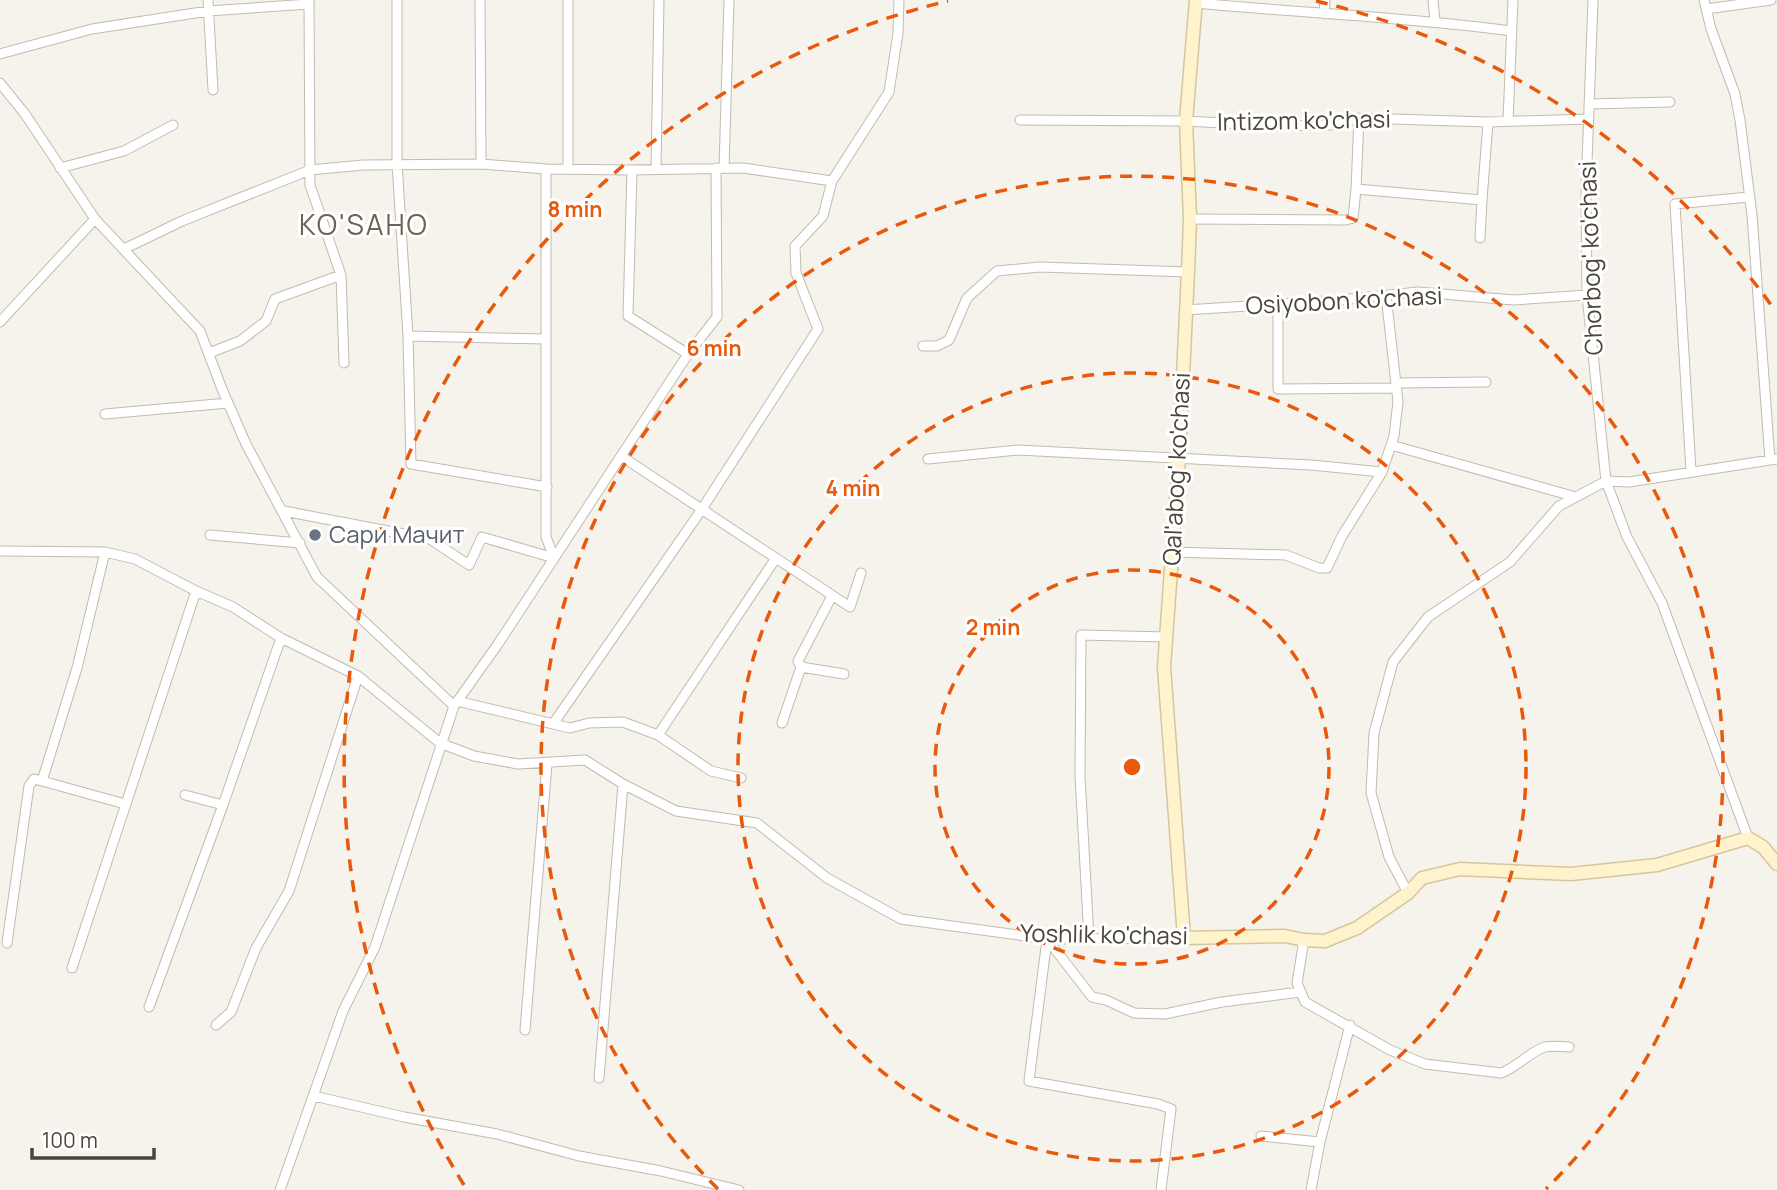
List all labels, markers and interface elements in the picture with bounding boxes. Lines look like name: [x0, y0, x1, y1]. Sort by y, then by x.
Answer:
street label: Intizom ko'chasi: [1217, 101, 1391, 138]
street label: Сhorbog' ko'chasi: [1570, 160, 1609, 356]
text: 8 min: [548, 195, 602, 223]
district label: KO'SAHO: [299, 205, 429, 243]
street label: Osiyobon ko'chasi: [1245, 278, 1443, 321]
text: 6 min: [686, 334, 742, 362]
street label: Qal'abog' ko'chasi: [1154, 371, 1197, 566]
text: 4 min: [826, 474, 880, 502]
place label: Сари Мачит: [329, 517, 465, 550]
marker: Сари Мачит: [307, 527, 323, 543]
text: 2 min: [966, 613, 1020, 641]
centre of rings: [1120, 755, 1144, 779]
street label: Yoshlik ko'chasi: [1020, 916, 1188, 951]
scale bar: [32, 1116, 154, 1160]
text: 100 m: [42, 1126, 98, 1154]

